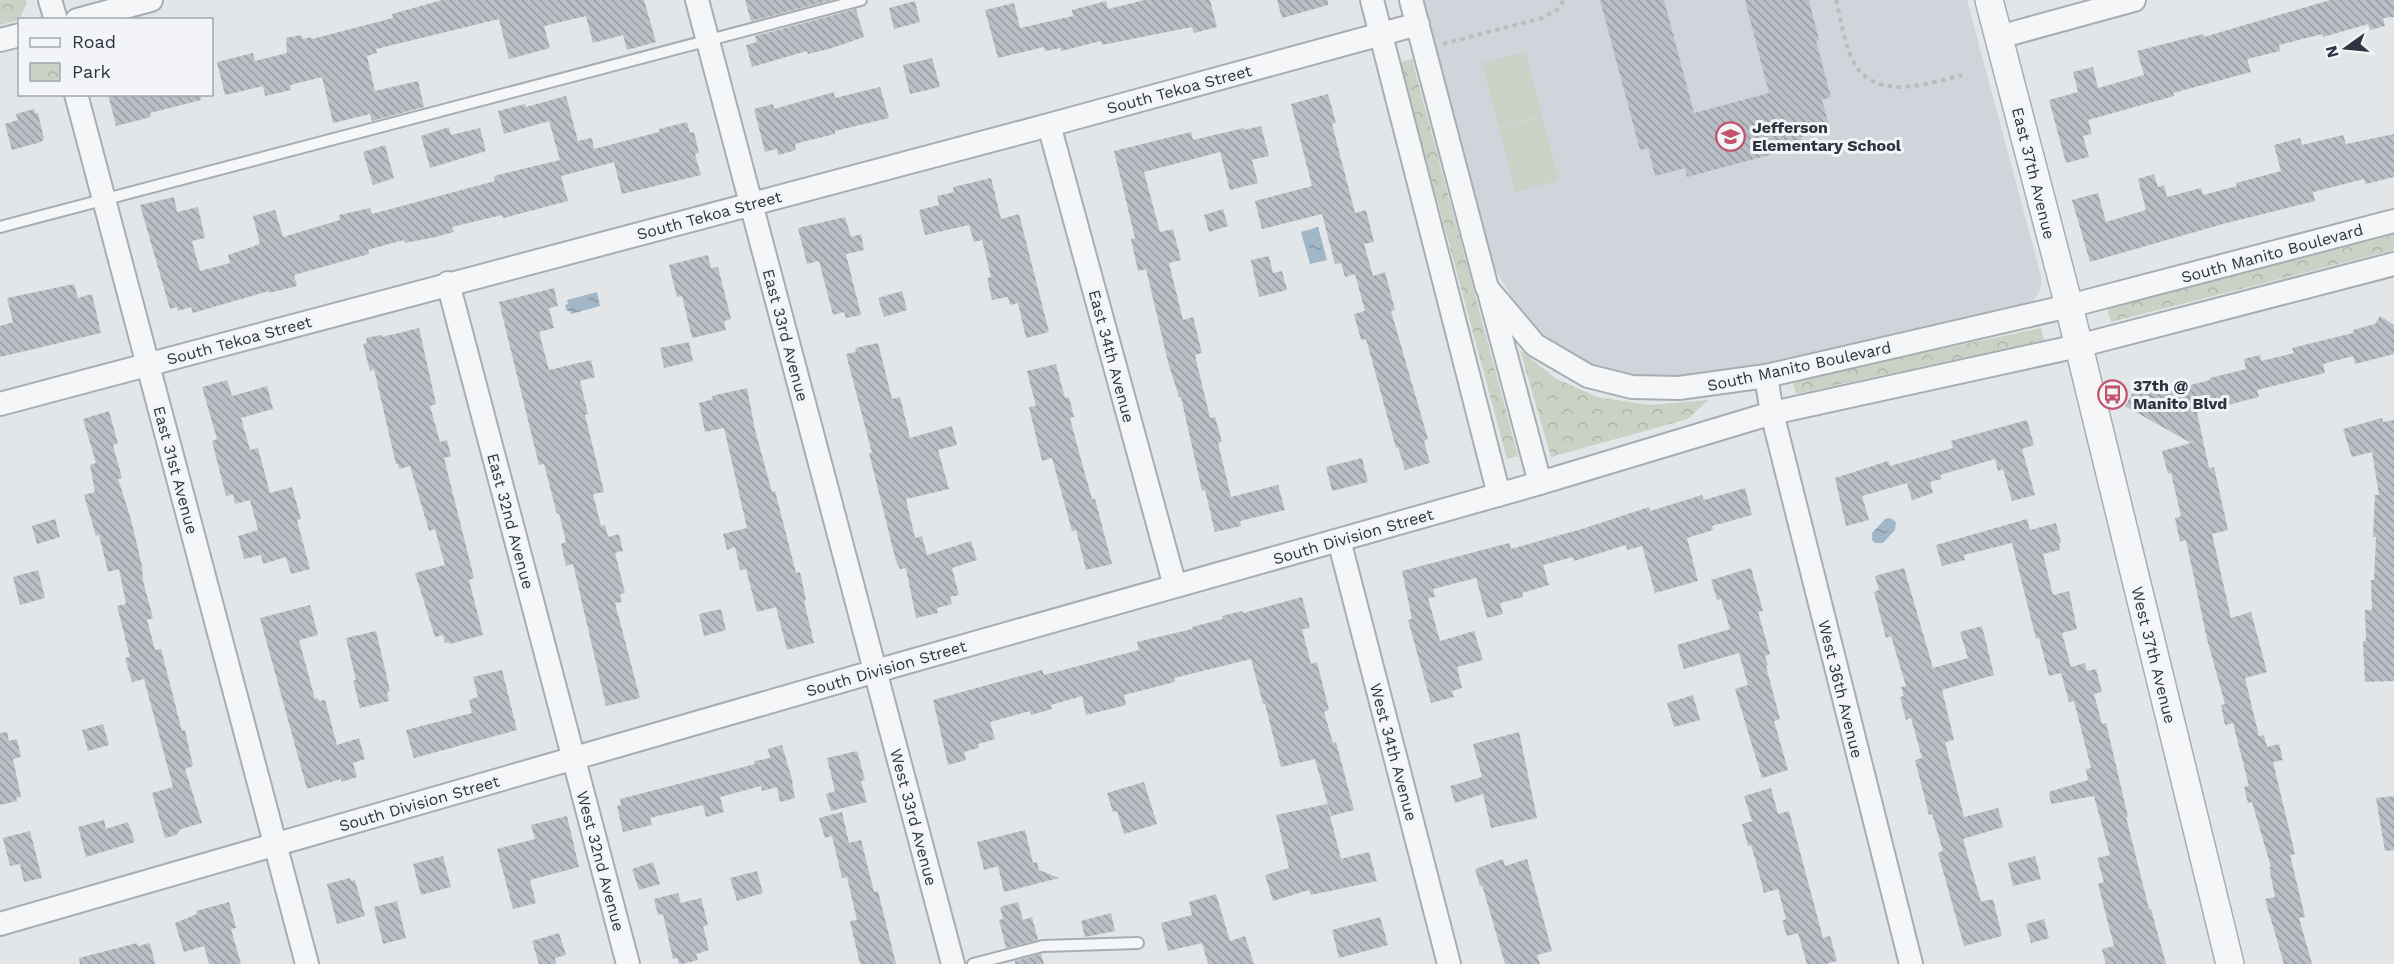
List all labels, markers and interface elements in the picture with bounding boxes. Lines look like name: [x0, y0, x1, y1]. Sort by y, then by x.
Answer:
legend: [18, 18, 213, 96]
north arrow: [2316, 18, 2376, 78]
text: Road: [72, 31, 116, 52]
text: N: [2321, 44, 2343, 60]
text: Park: [72, 61, 111, 82]
street label: South Tekoa Street: [1105, 61, 1254, 118]
street label: East 37th Avenue: [2008, 105, 2059, 241]
place label: Jefferson Elementary School: [1752, 118, 1902, 155]
school or university icon: Jefferson Elementary School: [1715, 120, 1747, 152]
street label: South Tekoa Street: [635, 187, 784, 244]
street label: South Manito Boulevard: [2179, 220, 2365, 287]
street label: East 33rd Avenue: [759, 267, 812, 403]
street label: East 34th Avenue: [1085, 288, 1138, 425]
street label: South Tekoa Street: [165, 312, 314, 369]
street label: South Manito Boulevard: [1705, 338, 1893, 395]
place label: 37th @ Manito Blvd: [2133, 376, 2227, 413]
bus stop icon: 37th @ Manito Blvd: [2096, 378, 2128, 410]
street label: East 31st Avenue: [149, 404, 202, 536]
street label: East 32nd Avenue: [483, 451, 538, 591]
street label: South Division Street: [1271, 504, 1436, 568]
street label: West 37th Avenue: [2127, 585, 2180, 726]
street label: West 36th Avenue: [1814, 618, 1867, 760]
street label: South Division Street: [804, 636, 969, 700]
street label: West 34th Avenue: [1366, 681, 1421, 823]
street label: West 33rd Avenue: [886, 747, 941, 888]
street label: South Division Street: [337, 771, 502, 835]
street label: West 32nd Avenue: [573, 789, 628, 933]

